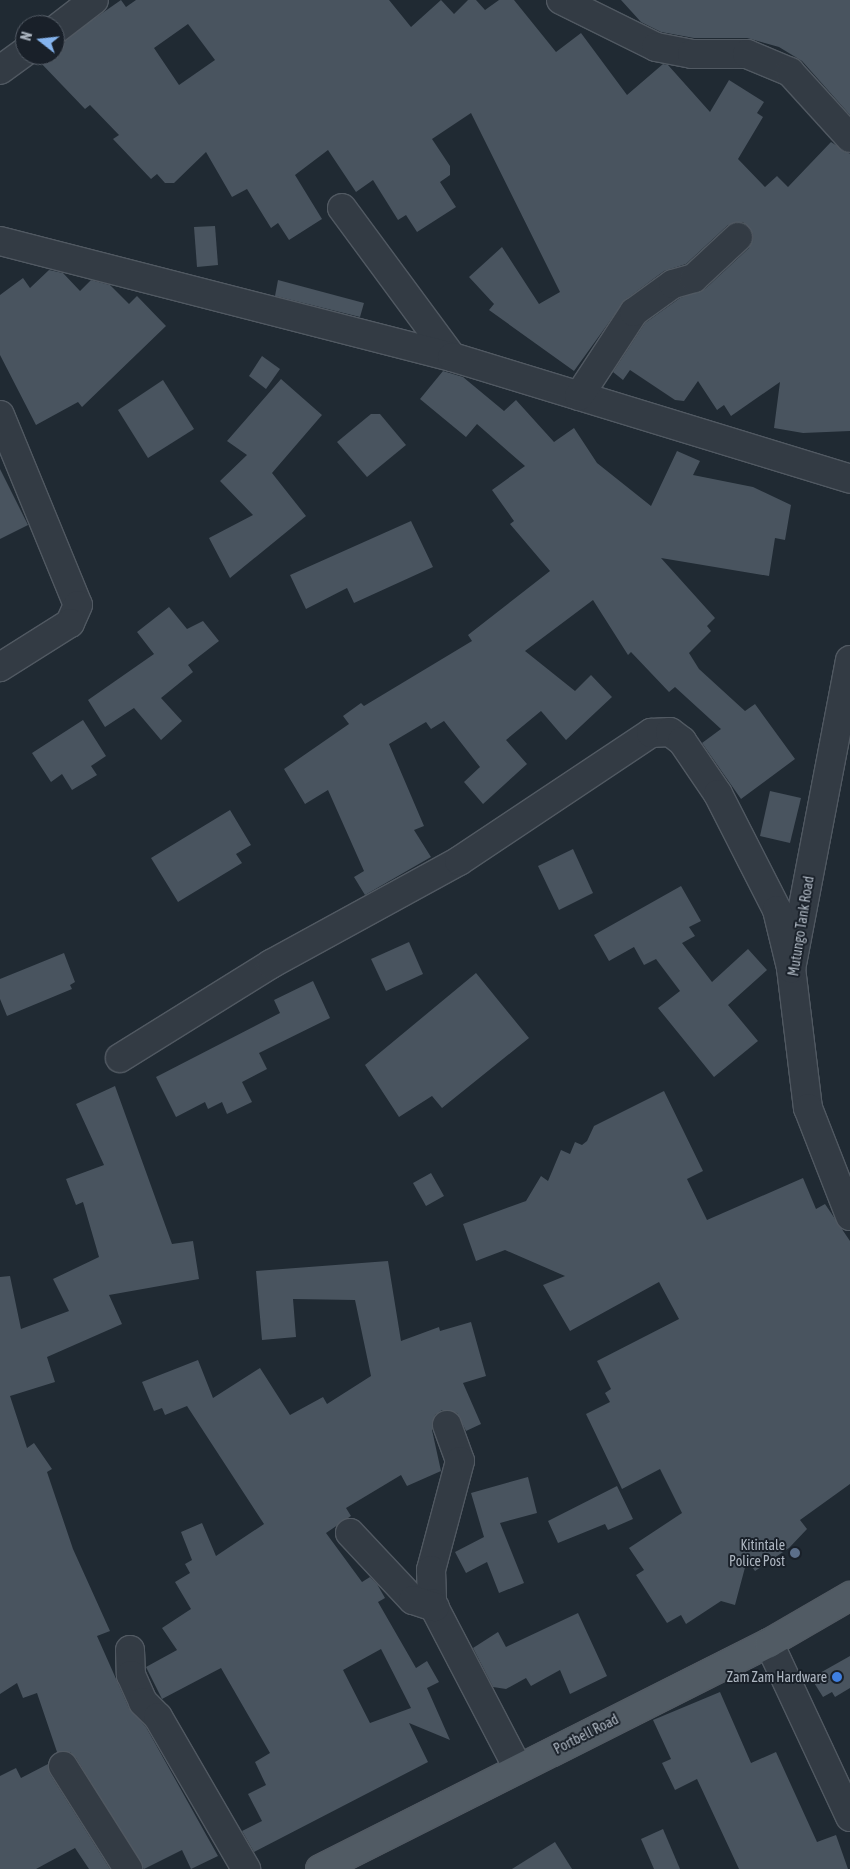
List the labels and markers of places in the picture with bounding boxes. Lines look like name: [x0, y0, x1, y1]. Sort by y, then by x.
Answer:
place label: Kitintale Police Post: [729, 1537, 785, 1570]
marker: Kitintale Police Post: [789, 1547, 801, 1559]
place label: Zam Zam Hardware: [727, 1669, 827, 1685]
marker: Zam Zam Hardware: [831, 1671, 843, 1683]

